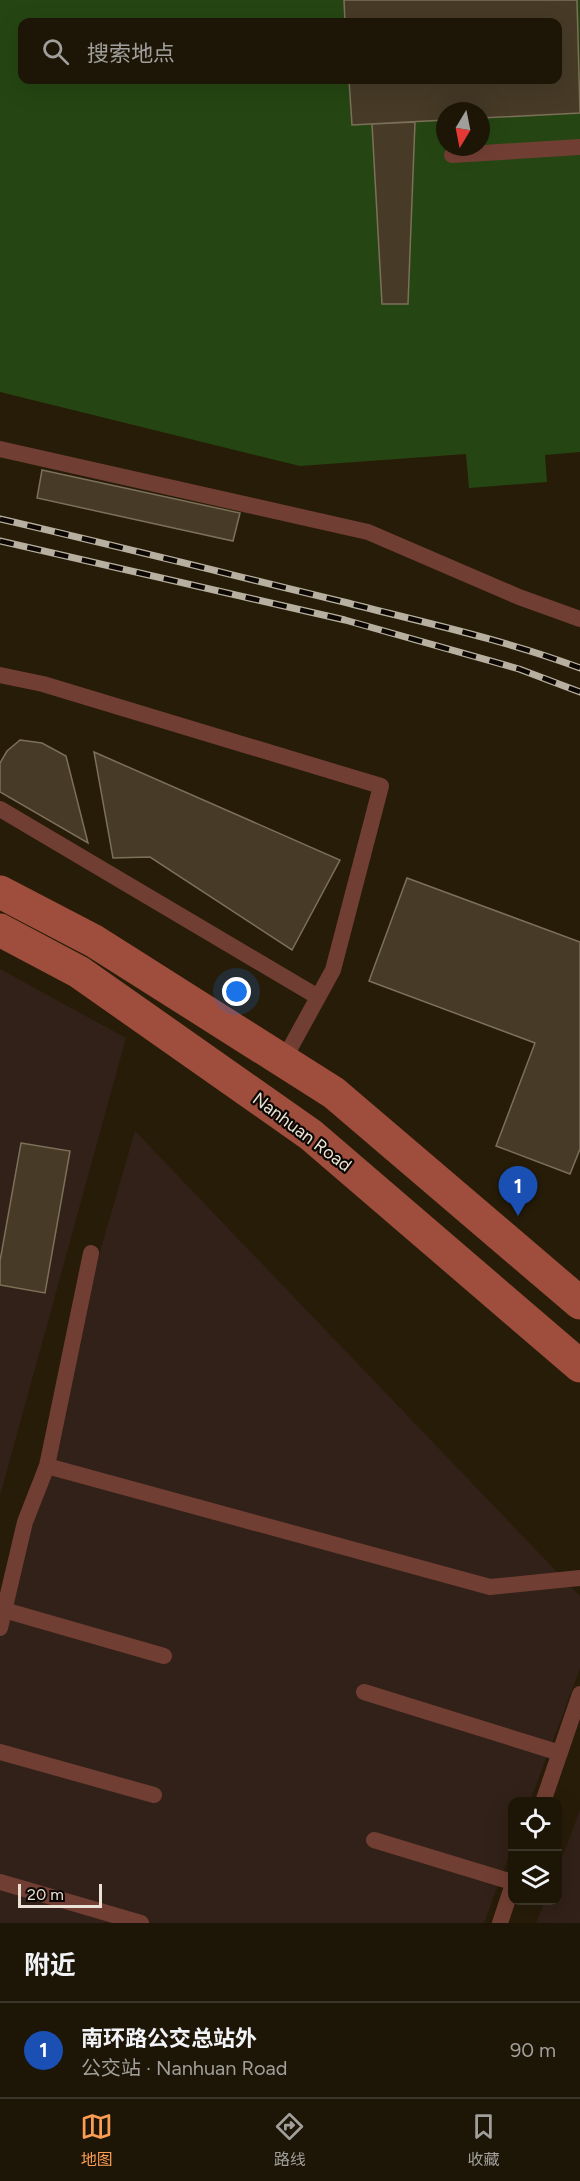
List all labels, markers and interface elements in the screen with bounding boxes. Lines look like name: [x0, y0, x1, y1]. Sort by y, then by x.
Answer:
search box: [18, 18, 562, 84]
icon: search: [39, 35, 72, 68]
text: 搜索地点: [87, 40, 175, 67]
north arrow: [436, 102, 490, 156]
your location: [222, 977, 251, 1006]
street label: Nanhuan Road: [248, 1088, 356, 1176]
pin: 1: [498, 1166, 538, 1216]
map controls: [508, 1797, 562, 1905]
button: locate: [508, 1797, 562, 1851]
button: layers: [508, 1851, 562, 1905]
scale bar: [18, 1881, 102, 1908]
text: 20 m: [27, 1885, 64, 1904]
text: 附近: [24, 1949, 76, 1981]
text: 南环路公交总站外: [81, 2025, 257, 2052]
text: 1: [39, 2038, 48, 2062]
text: 90 m: [510, 2038, 556, 2062]
text: 公交站 · Nanhuan Road: [81, 2056, 287, 2080]
tab: 地图: [80, 2110, 113, 2170]
tab: 路线: [273, 2110, 306, 2170]
tab: 收藏: [467, 2110, 500, 2170]

